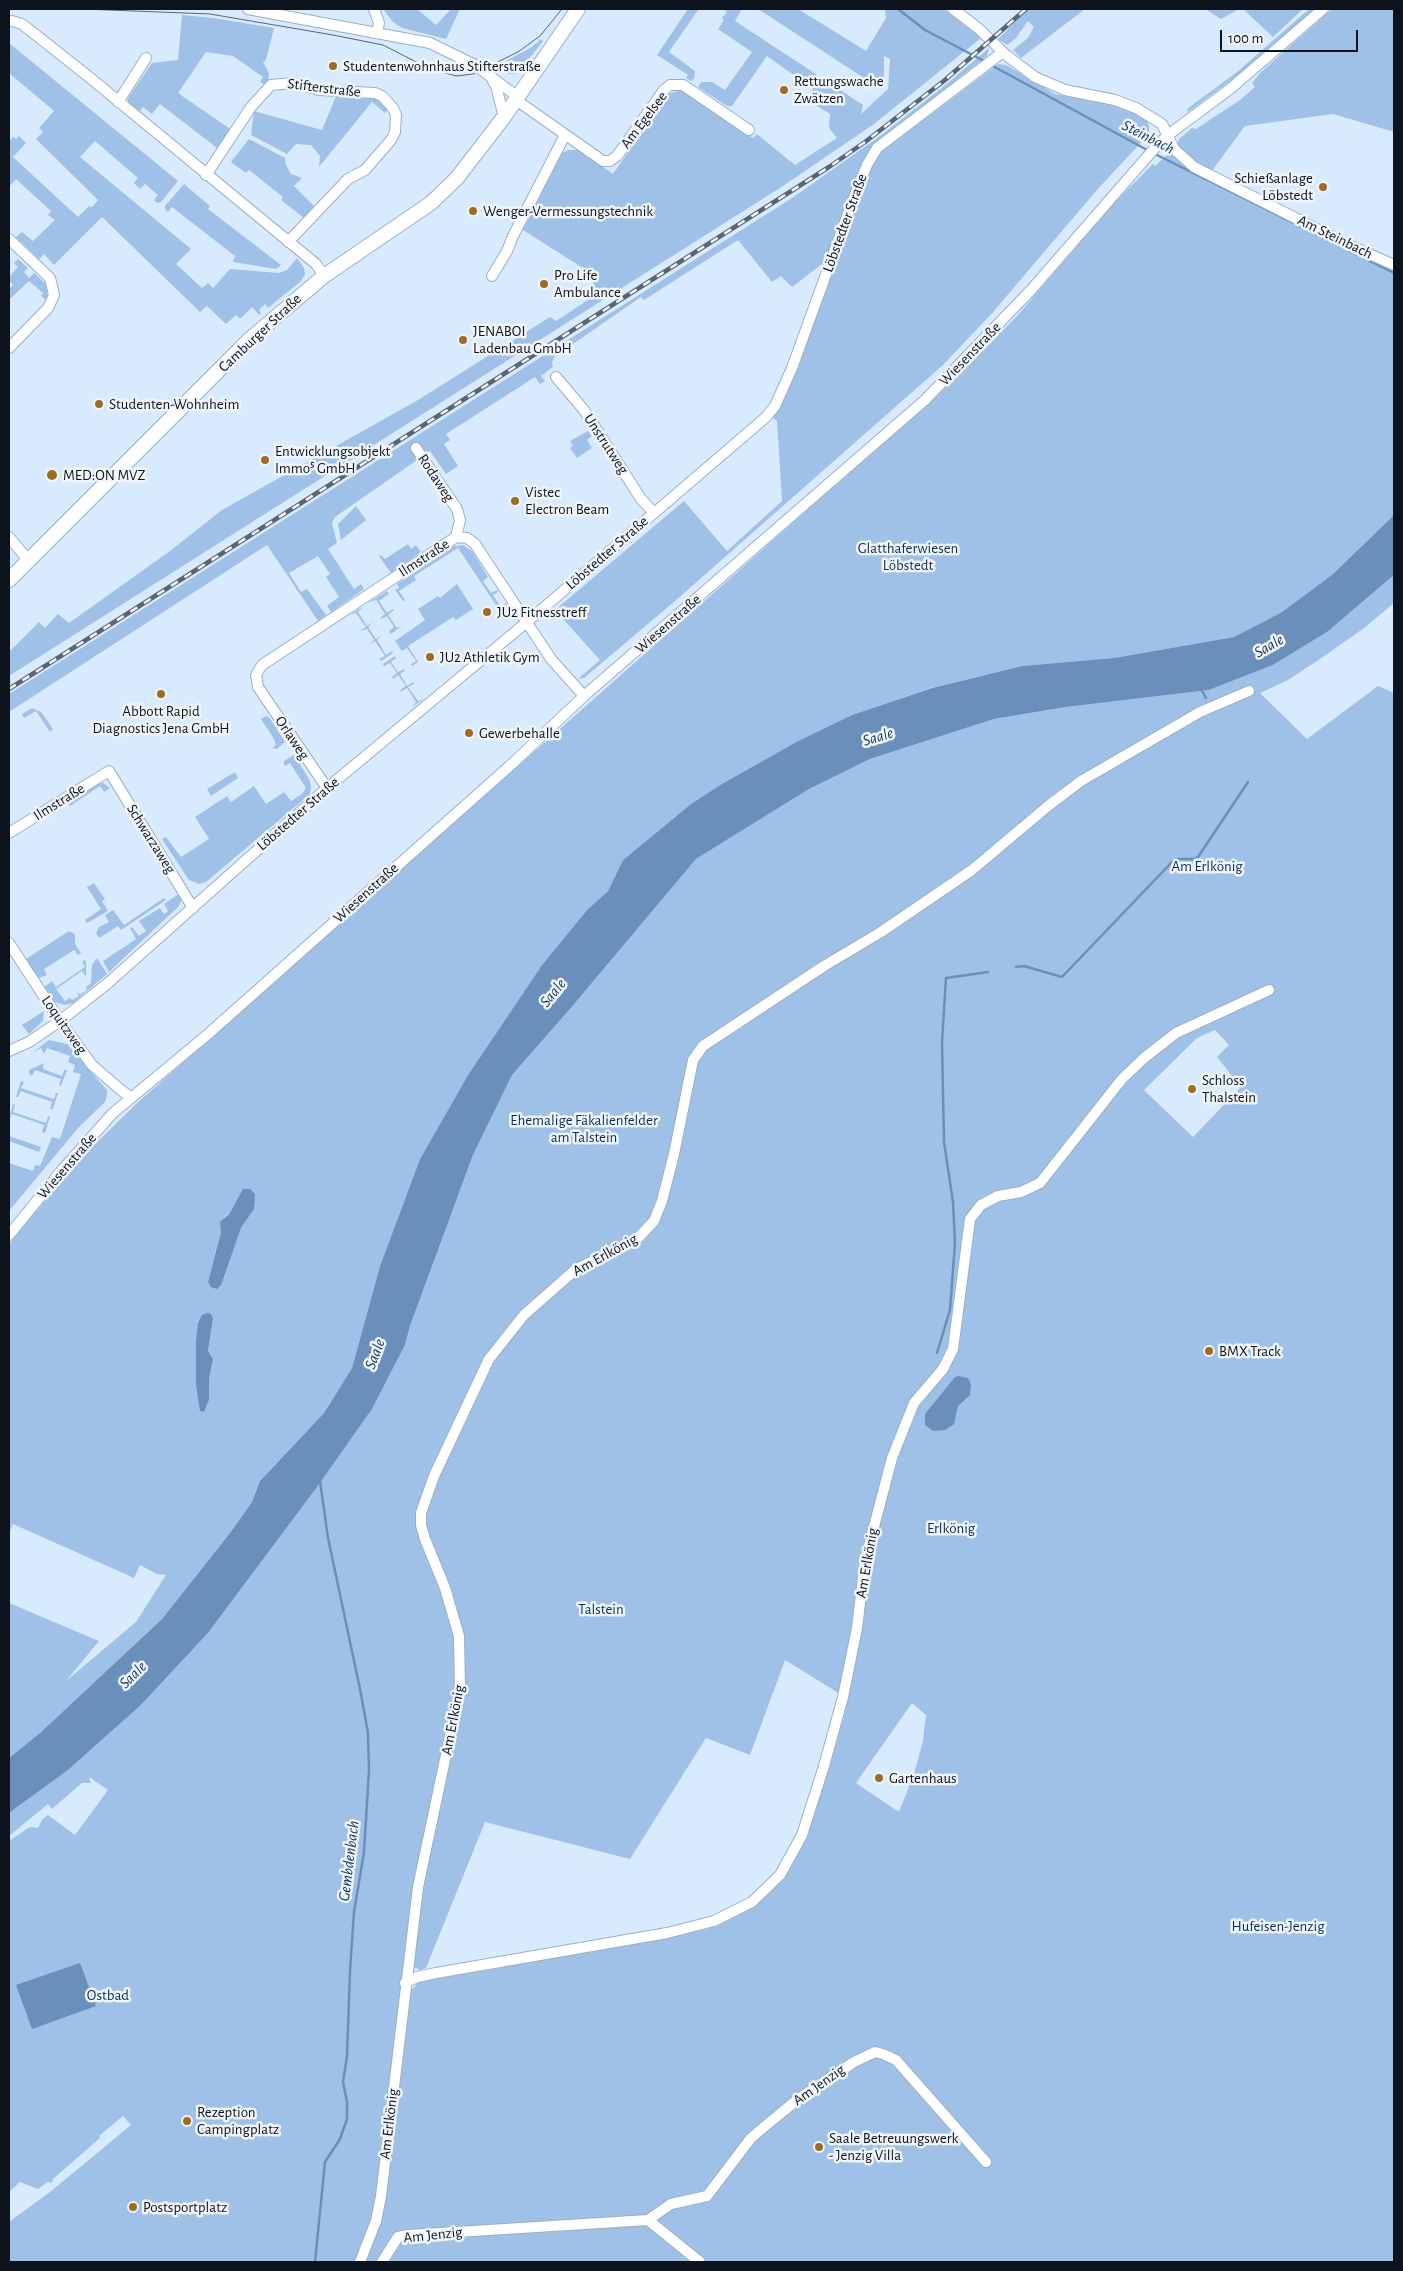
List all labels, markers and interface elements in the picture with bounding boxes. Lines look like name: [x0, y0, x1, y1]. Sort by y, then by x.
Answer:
scale bar: [1223, 20, 1360, 52]
text: 100 m: [1228, 31, 1263, 46]
place label: Studentenwohnhaus Stifterstraße: [343, 57, 541, 75]
marker: Studentenwohnhaus Stifterstraße: [327, 60, 339, 72]
place label: Rettungswache Zwätzen: [794, 72, 884, 107]
street label: Stifterstraße: [286, 75, 362, 101]
marker: Rettungswache Zwätzen: [778, 84, 790, 96]
street label: Am Egelsee: [617, 88, 671, 152]
water label: Steinbach: [1119, 116, 1177, 158]
place label: Schießanlage Löbstedt: [1234, 169, 1313, 204]
street label: Löbstedter Straße: [819, 171, 871, 275]
marker: Schießanlage Löbstedt: [1317, 181, 1329, 193]
place label: Wenger-Vermessungstechnik: [483, 202, 653, 220]
marker: Wenger-Vermessungstechnik: [467, 205, 479, 217]
street label: Am Steinbach: [1295, 211, 1375, 263]
place label: Pro Life Ambulance: [554, 266, 621, 301]
marker: Pro Life Ambulance: [538, 278, 550, 290]
street label: Camburger Straße: [215, 290, 305, 376]
street label: Wiesenstraße: [935, 318, 1005, 390]
place label: JENABOI Ladenbau GmbH: [473, 322, 572, 357]
marker: JENABOI Ladenbau GmbH: [457, 334, 469, 346]
place label: Studenten-Wohnheim: [109, 395, 239, 413]
marker: Studenten-Wohnheim: [93, 398, 105, 410]
street label: Unstrutweg: [580, 410, 632, 478]
place label: Entwicklungsobjekt Immo⁵ GmbH: [275, 442, 390, 477]
street label: Rodaweg: [414, 451, 458, 505]
marker: Entwicklungsobjekt Immo⁵ GmbH: [259, 454, 271, 466]
place label: MED:ON MVZ: [63, 466, 145, 484]
marker: MED:ON MVZ: [45, 468, 59, 482]
place label: Vistec Electron Beam: [525, 483, 609, 518]
marker: Vistec Electron Beam: [509, 495, 521, 507]
street label: Löbstedter Straße: [562, 512, 652, 594]
street label: Ilmstraße: [395, 535, 453, 581]
park label: Glatthaferwiesen Löbstedt: [858, 539, 958, 574]
street label: Wiesenstraße: [631, 591, 705, 657]
place label: JU2 Fitnesstreff: [497, 603, 587, 621]
marker: JU2 Fitnesstreff: [481, 606, 493, 618]
water label: Saale: [1251, 630, 1287, 662]
place label: JU2 Athletik Gym: [440, 648, 540, 666]
marker: JU2 Athletik Gym: [424, 651, 436, 663]
marker: Abbott Rapid Diagnostics Jena GmbH: [155, 688, 167, 700]
place label: Abbott Rapid Diagnostics Jena GmbH: [92, 702, 230, 737]
street label: Orlaweg: [271, 713, 313, 763]
water label: Saale: [860, 723, 896, 751]
place label: Gewerbehalle: [479, 724, 560, 742]
marker: Gewerbehalle: [463, 727, 475, 739]
street label: Löbstedter Straße: [253, 773, 343, 855]
street label: Ilmstraße: [30, 779, 88, 825]
street label: Schwarzaweg: [123, 801, 179, 877]
park label: Am Erlkönig: [1171, 857, 1243, 875]
street label: Wiesenstraße: [330, 859, 402, 927]
water label: Saale: [536, 975, 570, 1011]
street label: Loquitzweg: [37, 992, 91, 1058]
place label: Schloss Thalstein: [1202, 1071, 1256, 1106]
marker: Schloss Thalstein: [1186, 1083, 1198, 1095]
park label: Ehemalige Fäkalienfelder am Talstein: [510, 1111, 658, 1146]
street label: Wiesenstraße: [34, 1129, 100, 1203]
street label: Am Erlkönig: [570, 1230, 640, 1280]
water label: Saale: [360, 1336, 390, 1372]
place label: BMX Track: [1219, 1342, 1281, 1360]
marker: BMX Track: [1203, 1345, 1215, 1357]
park label: Erlkönig: [927, 1519, 975, 1537]
street label: Am Erlkönig: [852, 1526, 882, 1600]
park label: Talstein: [578, 1600, 624, 1618]
water label: Saale: [115, 1657, 151, 1693]
street label: Am Erlkönig: [437, 1683, 469, 1757]
place label: Gartenhaus: [889, 1769, 957, 1787]
marker: Gartenhaus: [873, 1772, 885, 1784]
water label: Gembdenbach: [335, 1820, 363, 1902]
park label: Hufeisen-Jenzig: [1232, 1917, 1324, 1935]
park label: Ostbad: [87, 1986, 129, 2004]
street label: Am Jenzig: [790, 2061, 848, 2109]
street label: Am Erlkönig: [376, 2088, 402, 2160]
place label: Rezeption Campingplatz: [197, 2103, 279, 2138]
marker: Rezeption Campingplatz: [181, 2115, 193, 2127]
place label: Saale Betreuungswerk - Jenzig Villa: [829, 2129, 958, 2164]
marker: Saale Betreuungswerk - Jenzig Villa: [813, 2141, 825, 2153]
place label: Postsportplatz: [143, 2198, 227, 2216]
marker: Postsportplatz: [127, 2201, 139, 2213]
street label: Am Jenzig: [403, 2223, 463, 2247]

